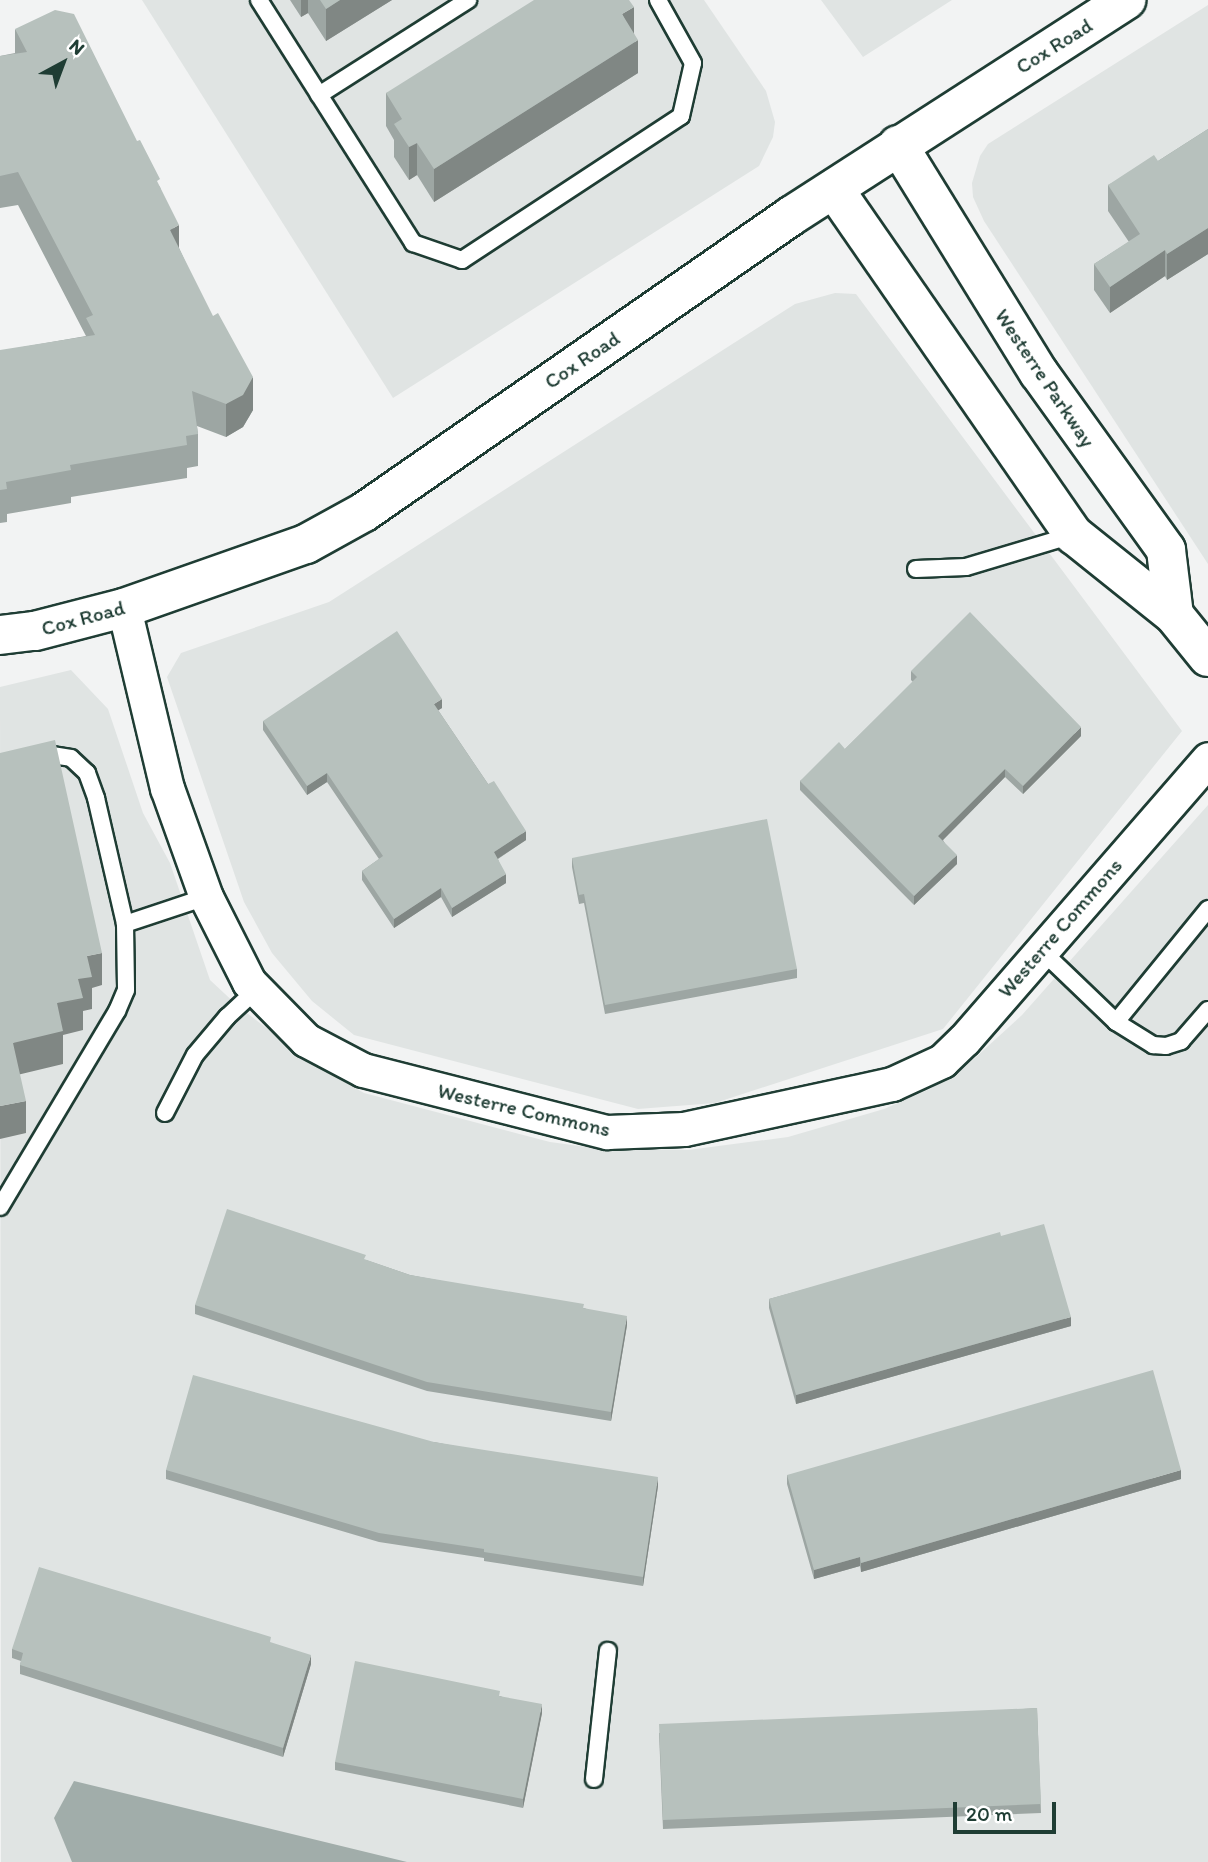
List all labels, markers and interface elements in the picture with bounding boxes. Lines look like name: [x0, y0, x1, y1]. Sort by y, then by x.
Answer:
street label: Cox Road: [1011, 13, 1097, 79]
north arrow: [28, 28, 98, 98]
text: N: [65, 34, 89, 60]
street label: Westerre Parkway: [989, 304, 1101, 452]
street label: Cox Road: [540, 326, 624, 394]
street label: Cox Road: [39, 595, 127, 641]
street label: Westerre Commons: [993, 853, 1127, 1003]
street label: Westerre Commons: [435, 1078, 613, 1142]
scale bar: [956, 1788, 1059, 1832]
text: 20 m: [966, 1801, 1012, 1826]

